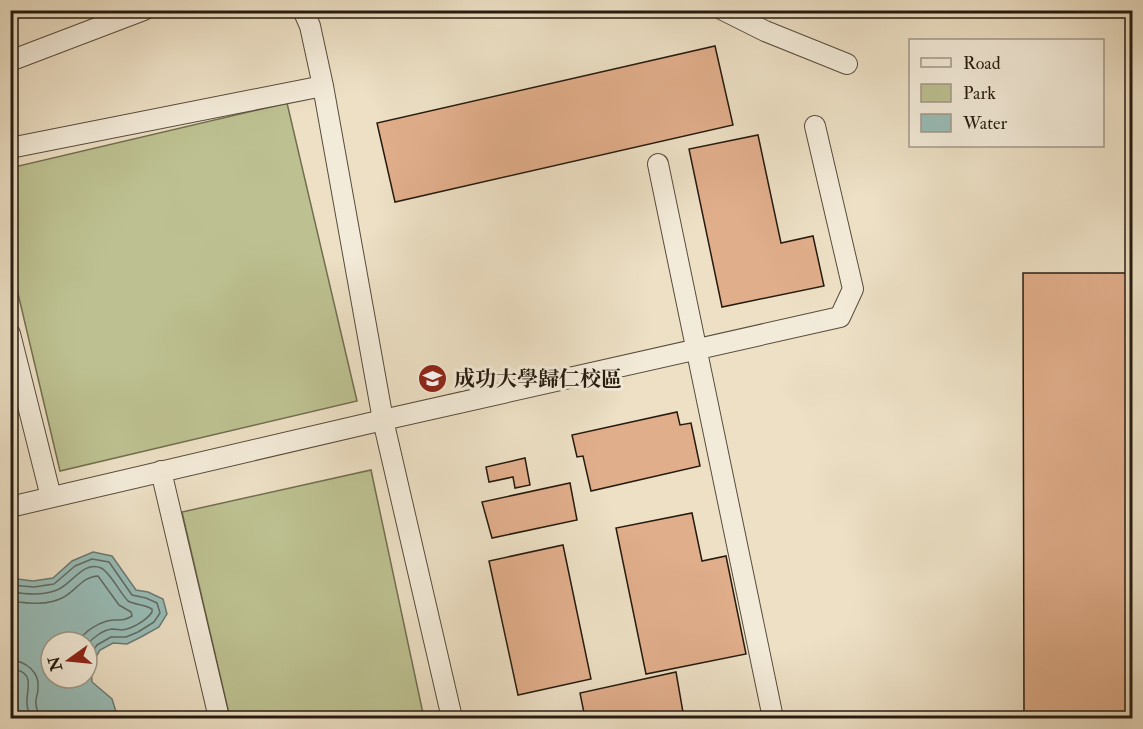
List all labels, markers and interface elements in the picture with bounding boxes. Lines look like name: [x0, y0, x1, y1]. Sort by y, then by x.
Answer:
legend: [909, 39, 1104, 147]
text: Road: [963, 52, 1001, 75]
text: Park: [963, 82, 996, 105]
text: Water: [962, 112, 1007, 135]
school or university icon: 成功大學歸仁校區: [417, 363, 449, 395]
place label: 成功大學歸仁校區: [454, 366, 622, 393]
north arrow: [39, 630, 99, 690]
text: N: [44, 653, 67, 674]

